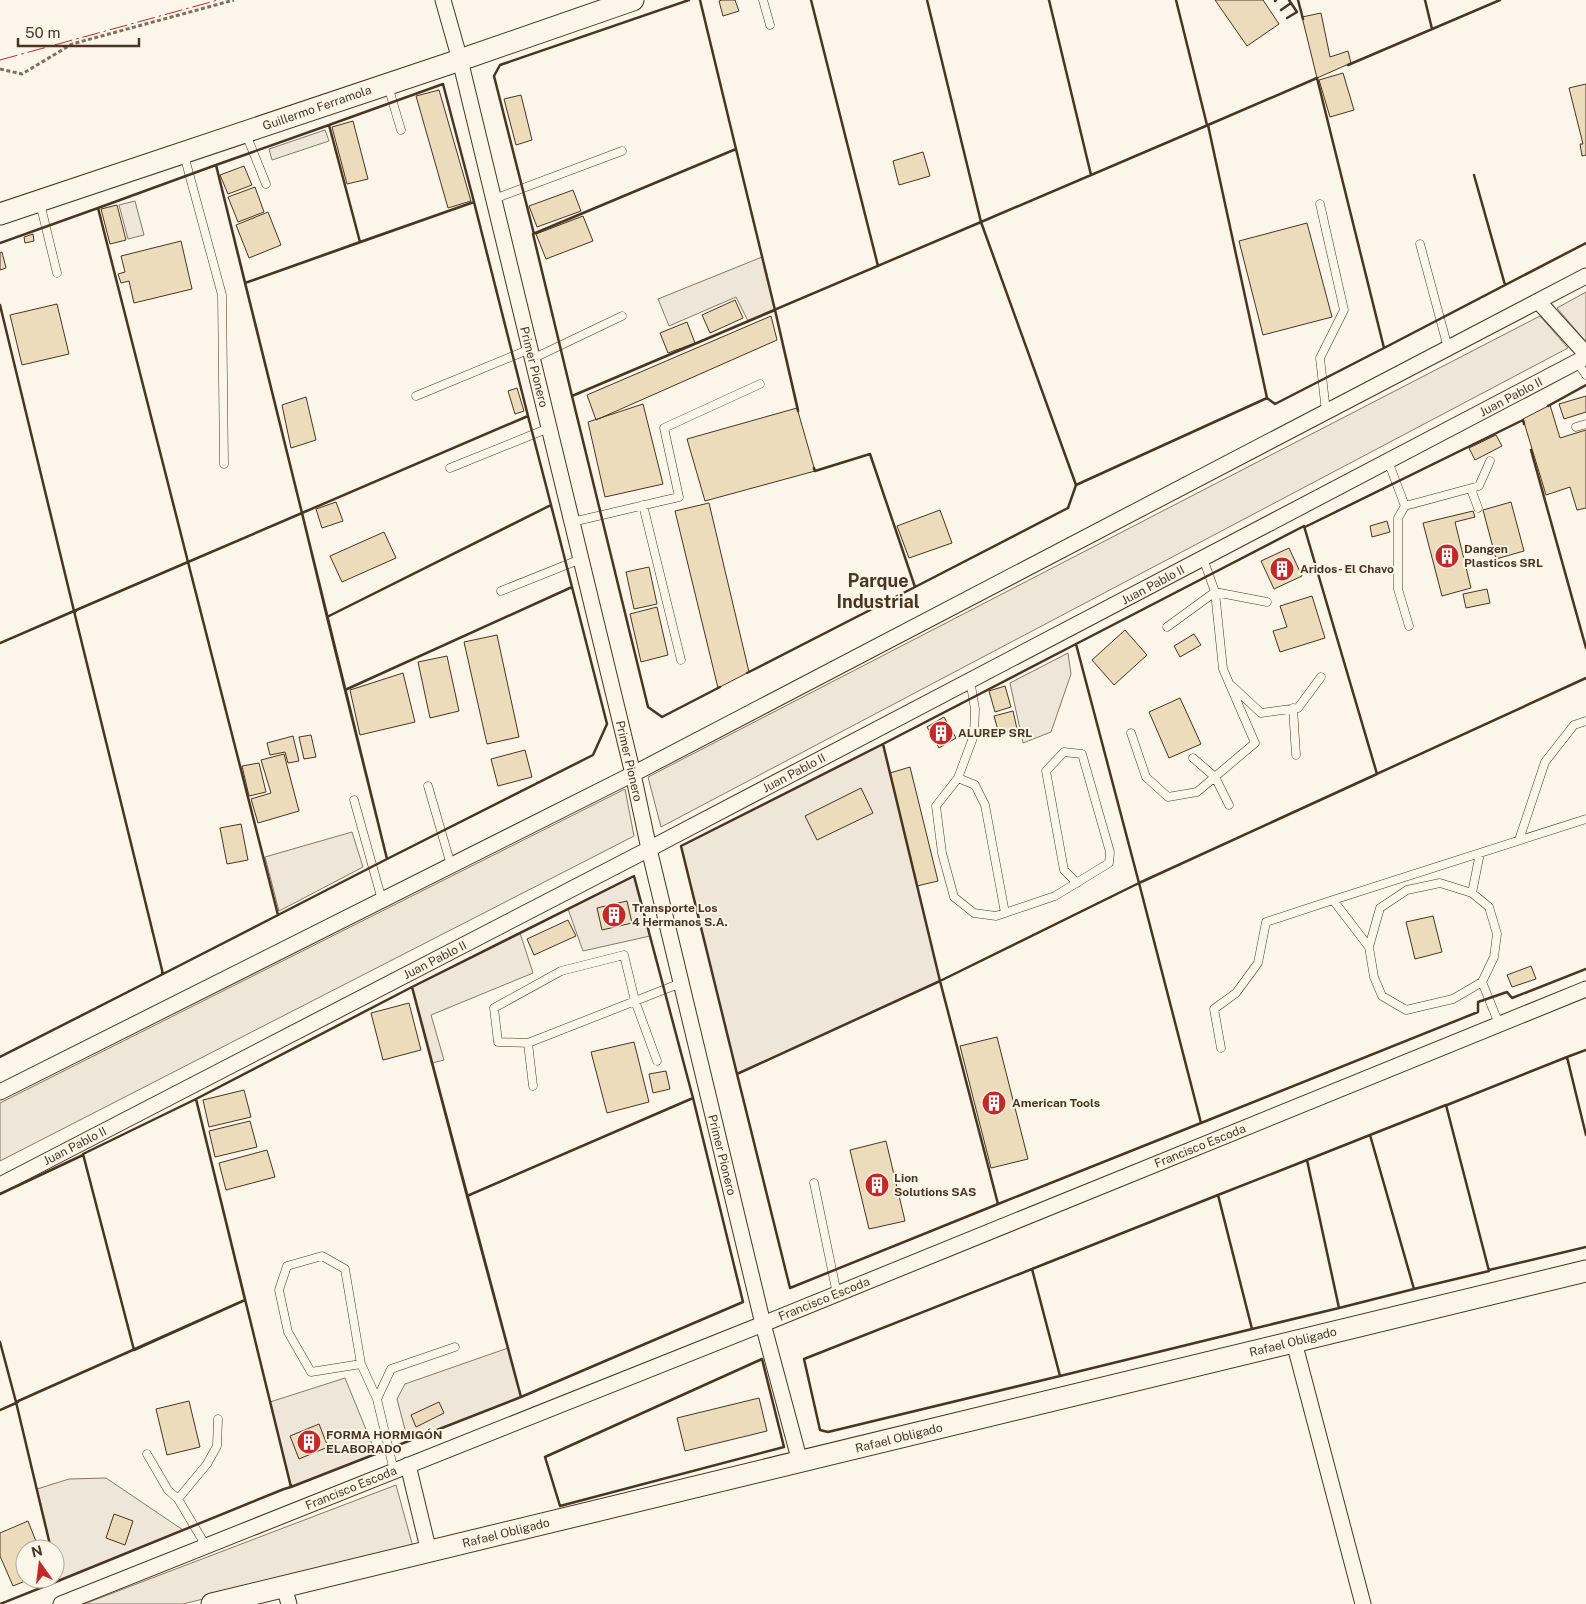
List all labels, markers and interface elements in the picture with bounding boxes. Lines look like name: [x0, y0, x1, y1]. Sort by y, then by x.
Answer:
scale bar: [18, 15, 139, 47]
text: 50 m: [25, 24, 60, 41]
street label: Guillermo Ferramola: [261, 83, 373, 133]
street label: Primer Pionero: [517, 325, 551, 409]
street label: Juan Pablo II: [1477, 375, 1545, 419]
place label: Dangen Plasticos SRL: [1464, 542, 1543, 570]
building icon: Dangen Plasticos SRL: [1434, 543, 1460, 569]
building icon: Aridos- El Chavo: [1269, 556, 1295, 582]
place label: Aridos- El Chavo: [1300, 562, 1394, 576]
street label: Juan Pablo II: [1119, 563, 1187, 607]
district label: Parque Industrial: [836, 570, 920, 612]
street label: Primer Pionero: [613, 719, 645, 803]
building icon: ALUREP SRL: [928, 720, 954, 746]
place label: ALUREP SRL: [958, 726, 1032, 740]
street label: Juan Pablo II: [760, 751, 828, 795]
place label: Transporte Los 4 Hermanos S.A.: [632, 901, 728, 929]
building icon: Transporte Los 4 Hermanos S.A.: [601, 902, 627, 928]
street label: Juan Pablo II: [401, 938, 469, 982]
building icon: American Tools: [981, 1090, 1007, 1116]
place label: American Tools: [1012, 1096, 1100, 1110]
street label: Primer Pionero: [705, 1113, 739, 1197]
street label: Francisco Escoda: [1152, 1121, 1248, 1171]
street label: Juan Pablo II: [41, 1124, 109, 1168]
place label: Lion Solutions SAS: [894, 1171, 976, 1199]
building icon: Lion Solutions SAS: [864, 1172, 890, 1198]
street label: Francisco Escoda: [776, 1274, 872, 1324]
street label: Rafael Obligado: [1248, 1324, 1338, 1360]
street label: Rafael Obligado: [854, 1420, 944, 1456]
place label: FORMA HORMIGÓN ELABORADO: [326, 1428, 442, 1456]
building icon: FORMA HORMIGÓN ELABORADO: [296, 1429, 322, 1455]
street label: Francisco Escoda: [303, 1463, 399, 1513]
street label: Rafael Obligado: [461, 1515, 551, 1551]
north arrow: [15, 1539, 65, 1589]
text: N: [30, 1542, 44, 1560]

